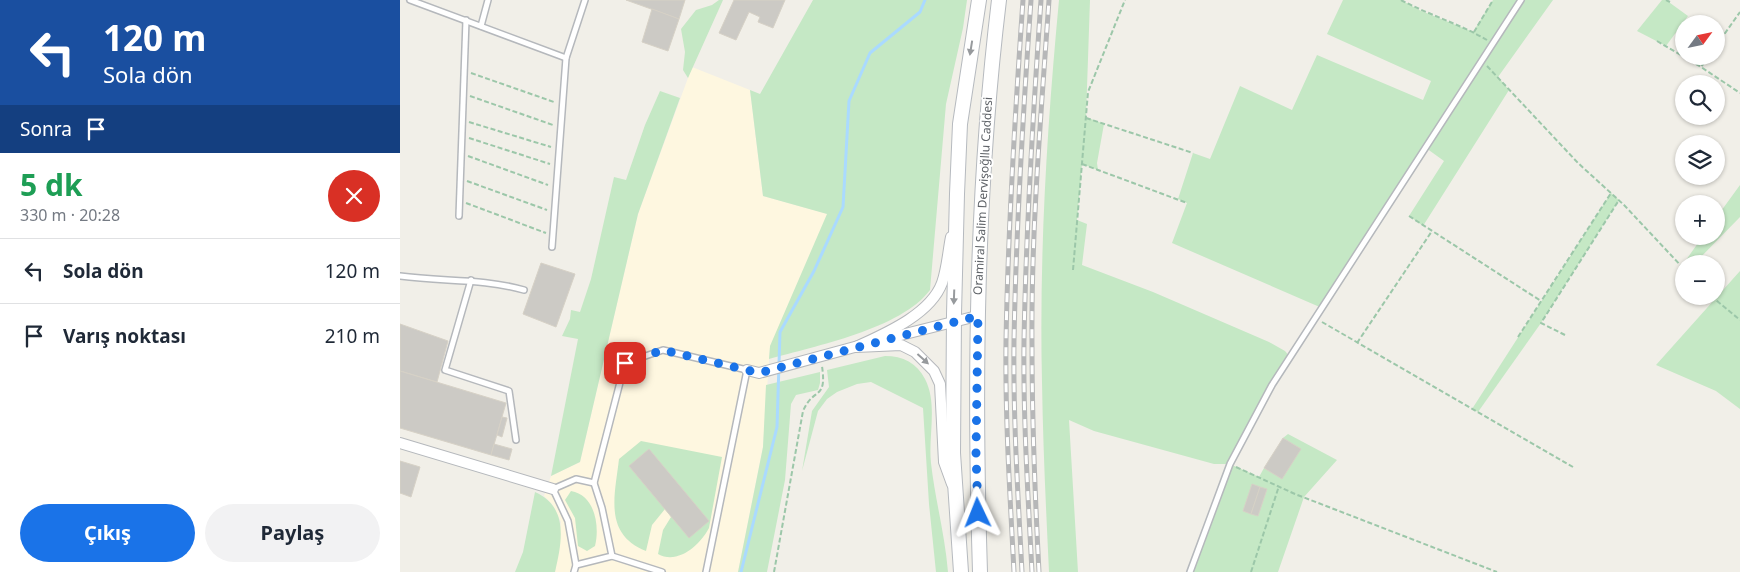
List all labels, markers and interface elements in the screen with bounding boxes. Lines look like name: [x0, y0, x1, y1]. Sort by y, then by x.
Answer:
text: 120 m: [103, 14, 206, 61]
north arrow: [1675, 15, 1725, 65]
map controls: [1675, 15, 1725, 305]
icon: left: [20, 20, 85, 85]
one-way arrow: [967, 40, 975, 56]
text: Sola dön: [103, 59, 193, 89]
button: search: [1675, 75, 1725, 125]
street label: Oramiral Salim Dervişoğllu Caddesi: [969, 97, 996, 295]
icon: arrive: [82, 115, 110, 143]
text: Sonra: [20, 116, 72, 142]
button: layers: [1675, 135, 1725, 185]
text: 5 dk: [20, 164, 83, 205]
button: close: [328, 170, 380, 222]
button: +: [1675, 195, 1725, 245]
text: 330 m · 20:28: [20, 204, 120, 226]
button: −: [1675, 255, 1725, 305]
icon: left: [20, 257, 48, 285]
text: Sola dön: [63, 258, 144, 284]
text: 120 m: [325, 258, 380, 284]
one-way arrow: [950, 289, 958, 305]
icon: arrive: [20, 322, 48, 350]
text: Varış noktası: [63, 323, 186, 349]
text: 210 m: [325, 323, 380, 349]
pin: [604, 342, 646, 384]
icon: arrive: [611, 349, 639, 377]
one-way arrow: [916, 353, 928, 365]
position arrow: [951, 486, 1003, 538]
button: Çıkış: [20, 504, 195, 562]
button: Paylaş: [205, 504, 380, 562]

